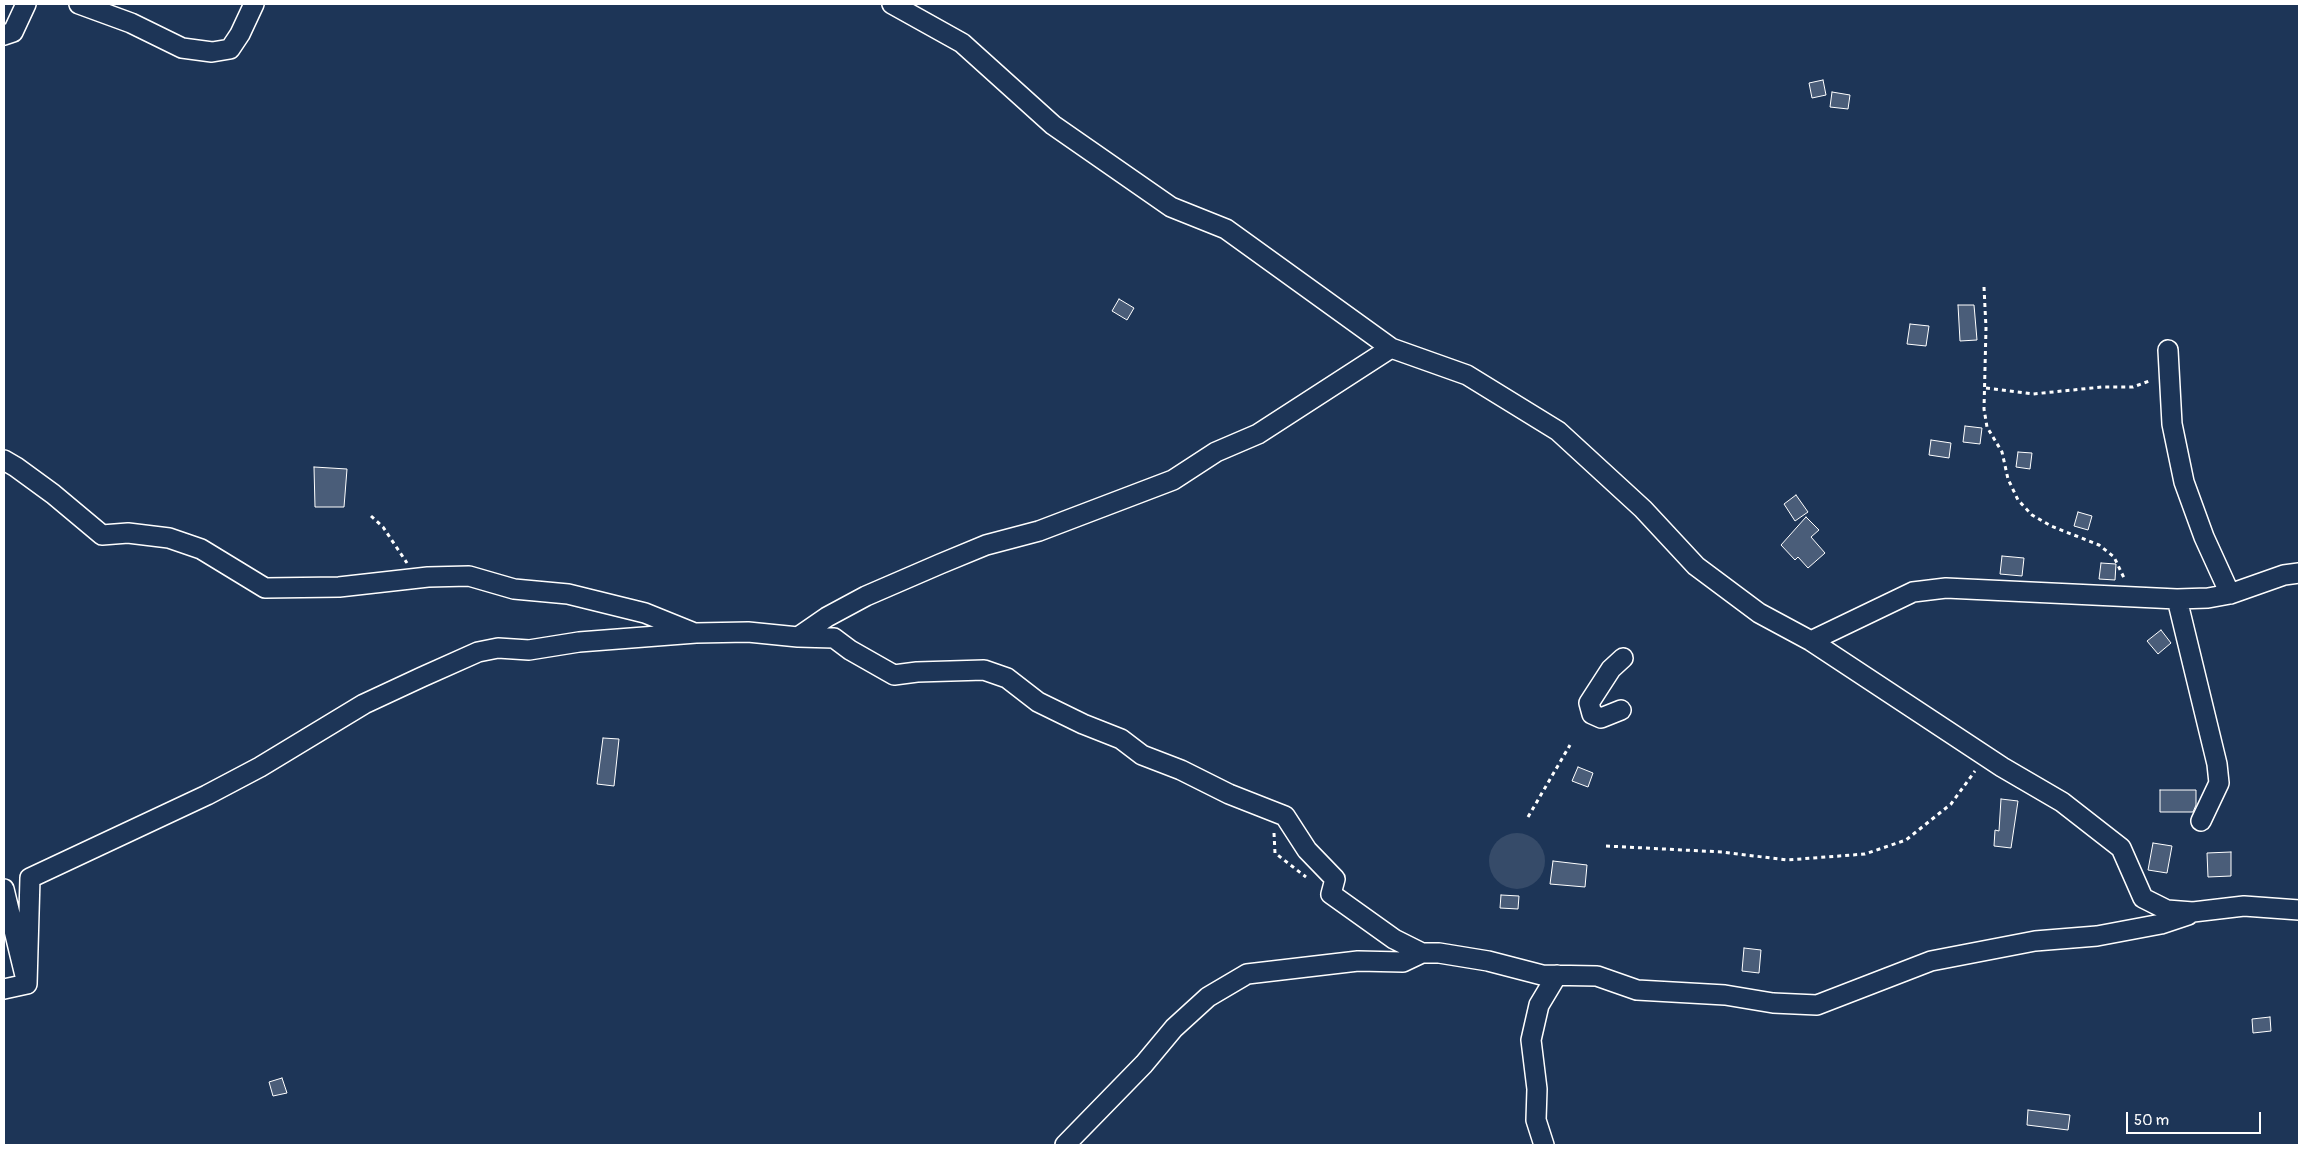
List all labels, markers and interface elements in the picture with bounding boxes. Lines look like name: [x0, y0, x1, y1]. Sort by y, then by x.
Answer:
scale bar: [2128, 1102, 2263, 1134]
text: 50 m: [2134, 1111, 2169, 1130]

